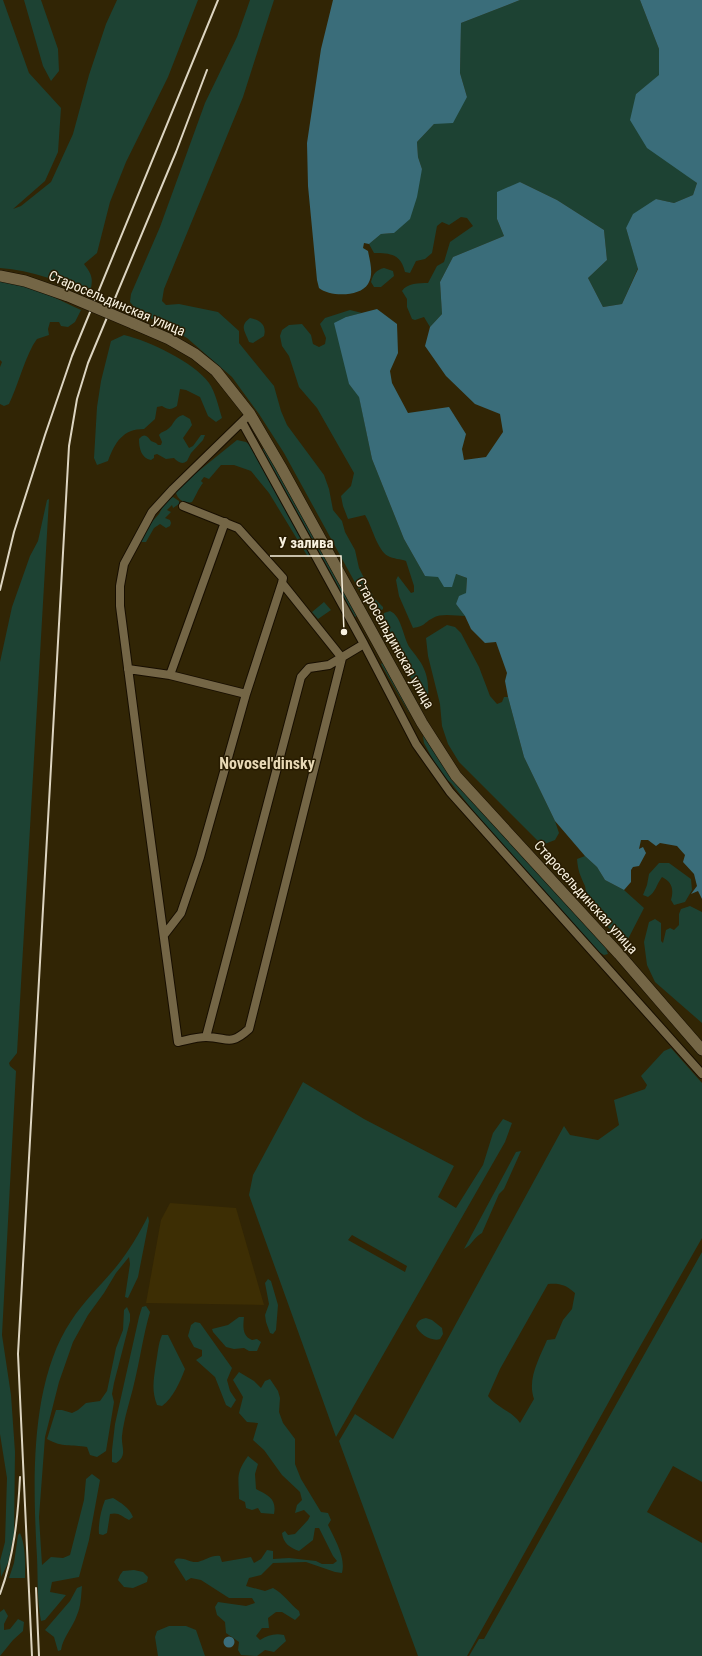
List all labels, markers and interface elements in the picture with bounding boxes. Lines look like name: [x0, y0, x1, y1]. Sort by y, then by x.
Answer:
street label: Старосельдинская улица: [46, 267, 188, 339]
callout: У залива: [270, 529, 341, 556]
text: У залива: [278, 534, 334, 552]
street label: Старосельдинская улица: [352, 575, 438, 711]
district label: Novosel'dinsky: [219, 754, 315, 773]
street label: Старосельдинская улица: [531, 837, 641, 957]

